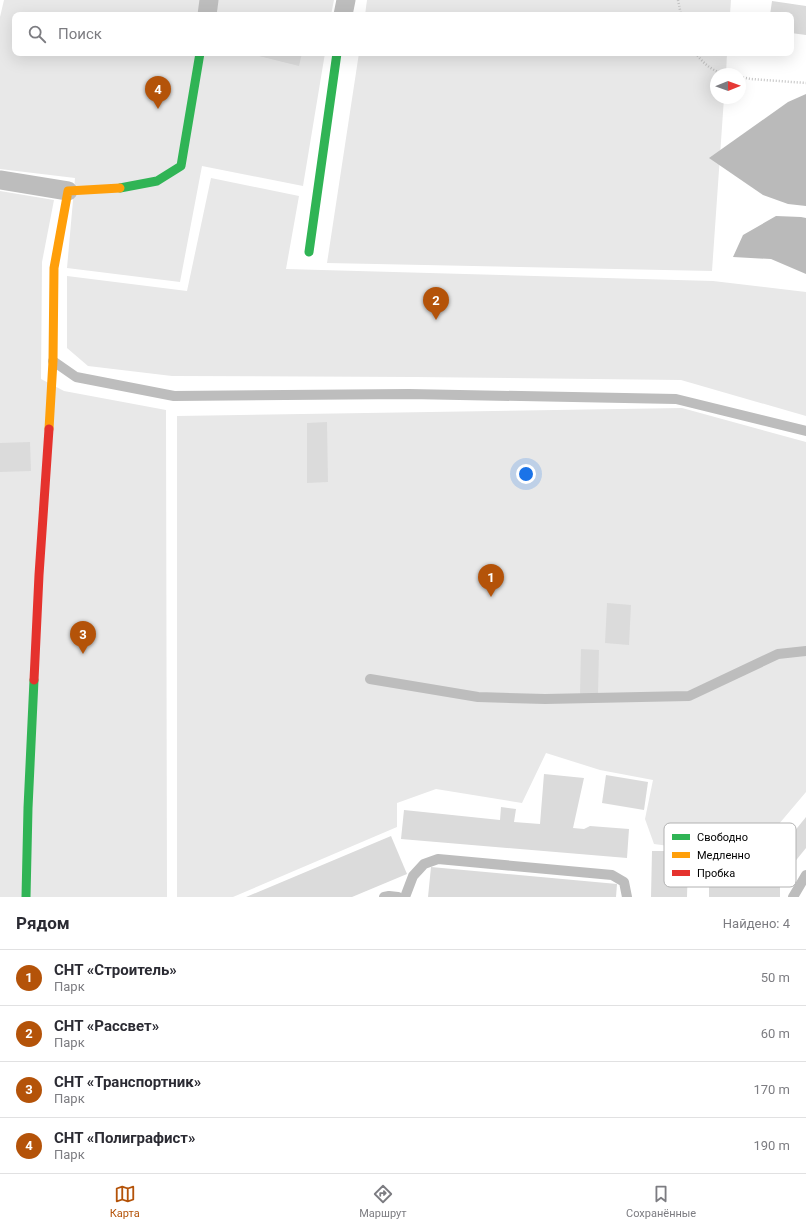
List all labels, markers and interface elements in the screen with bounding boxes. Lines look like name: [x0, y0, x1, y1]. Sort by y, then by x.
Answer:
search box: [12, 12, 794, 56]
icon: search: [26, 23, 48, 45]
text: Поиск: [58, 25, 102, 43]
north arrow: [710, 68, 746, 104]
pin: 4: [145, 76, 171, 109]
pin: 2: [423, 287, 449, 320]
your location: [516, 464, 536, 484]
pin: 1: [478, 564, 504, 597]
pin: 3: [70, 621, 96, 654]
legend: [664, 823, 796, 887]
text: Свободно: [697, 831, 748, 844]
text: Медленно: [697, 849, 750, 862]
text: Пробка: [697, 867, 735, 880]
text: Рядом: [16, 913, 70, 933]
text: Найдено: 4: [723, 916, 790, 931]
text: СНТ «Строитель»: [54, 961, 177, 979]
text: 1: [25, 970, 33, 985]
text: 50 m: [761, 970, 790, 985]
text: Парк: [54, 979, 85, 994]
text: СНТ «Рассвет»: [54, 1017, 159, 1035]
text: 2: [25, 1026, 33, 1041]
text: 60 m: [761, 1026, 790, 1041]
text: Парк: [54, 1035, 85, 1050]
text: СНТ «Транспортник»: [54, 1073, 201, 1091]
text: 3: [25, 1082, 33, 1097]
text: 170 m: [753, 1082, 790, 1097]
text: Парк: [54, 1091, 85, 1106]
text: СНТ «Полиграфист»: [54, 1129, 195, 1147]
text: 4: [25, 1138, 33, 1153]
text: 190 m: [753, 1138, 790, 1153]
text: Парк: [54, 1147, 85, 1162]
tab: Карта: [110, 1183, 140, 1220]
tab: Маршрут: [359, 1183, 407, 1220]
tab: Сохранённые: [626, 1183, 696, 1220]

